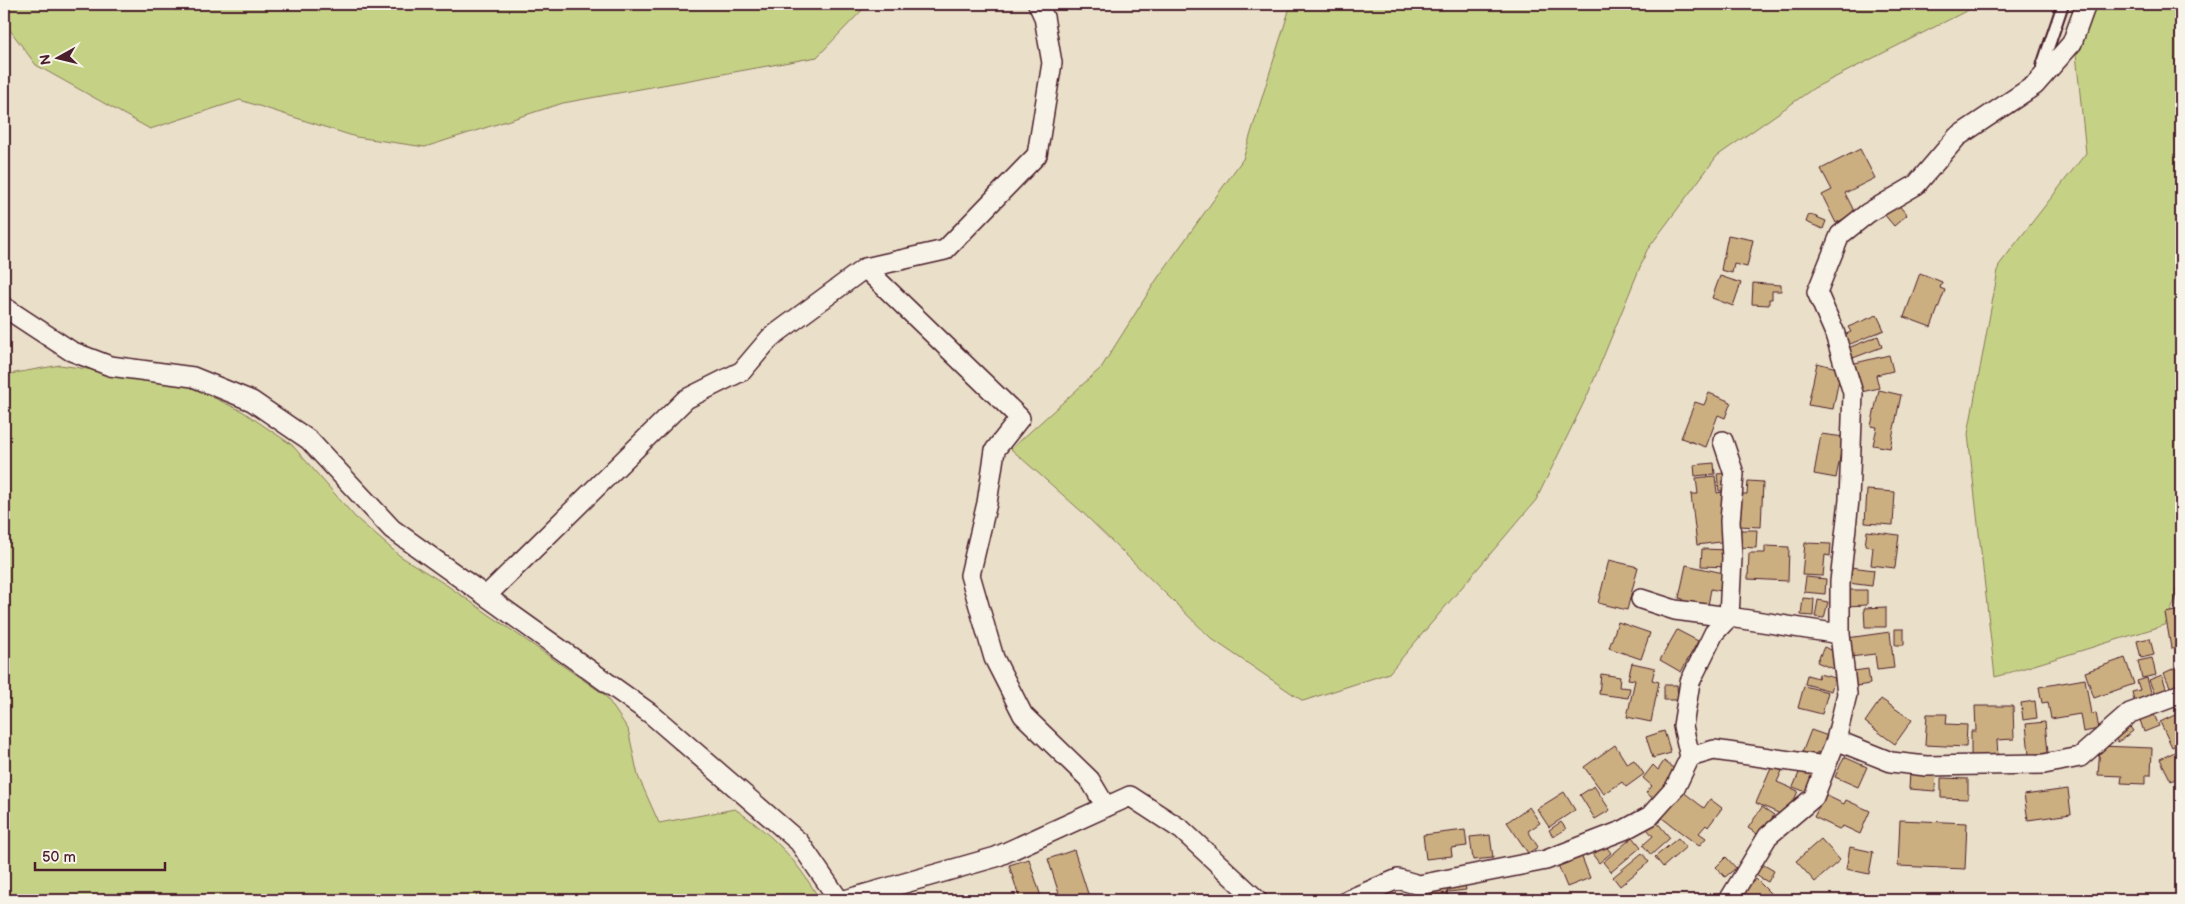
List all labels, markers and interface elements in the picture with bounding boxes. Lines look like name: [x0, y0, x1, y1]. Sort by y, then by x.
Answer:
north arrow: [32, 32, 82, 82]
text: N: [36, 53, 55, 66]
scale bar: [35, 839, 165, 871]
text: 50 m: [42, 848, 76, 867]

